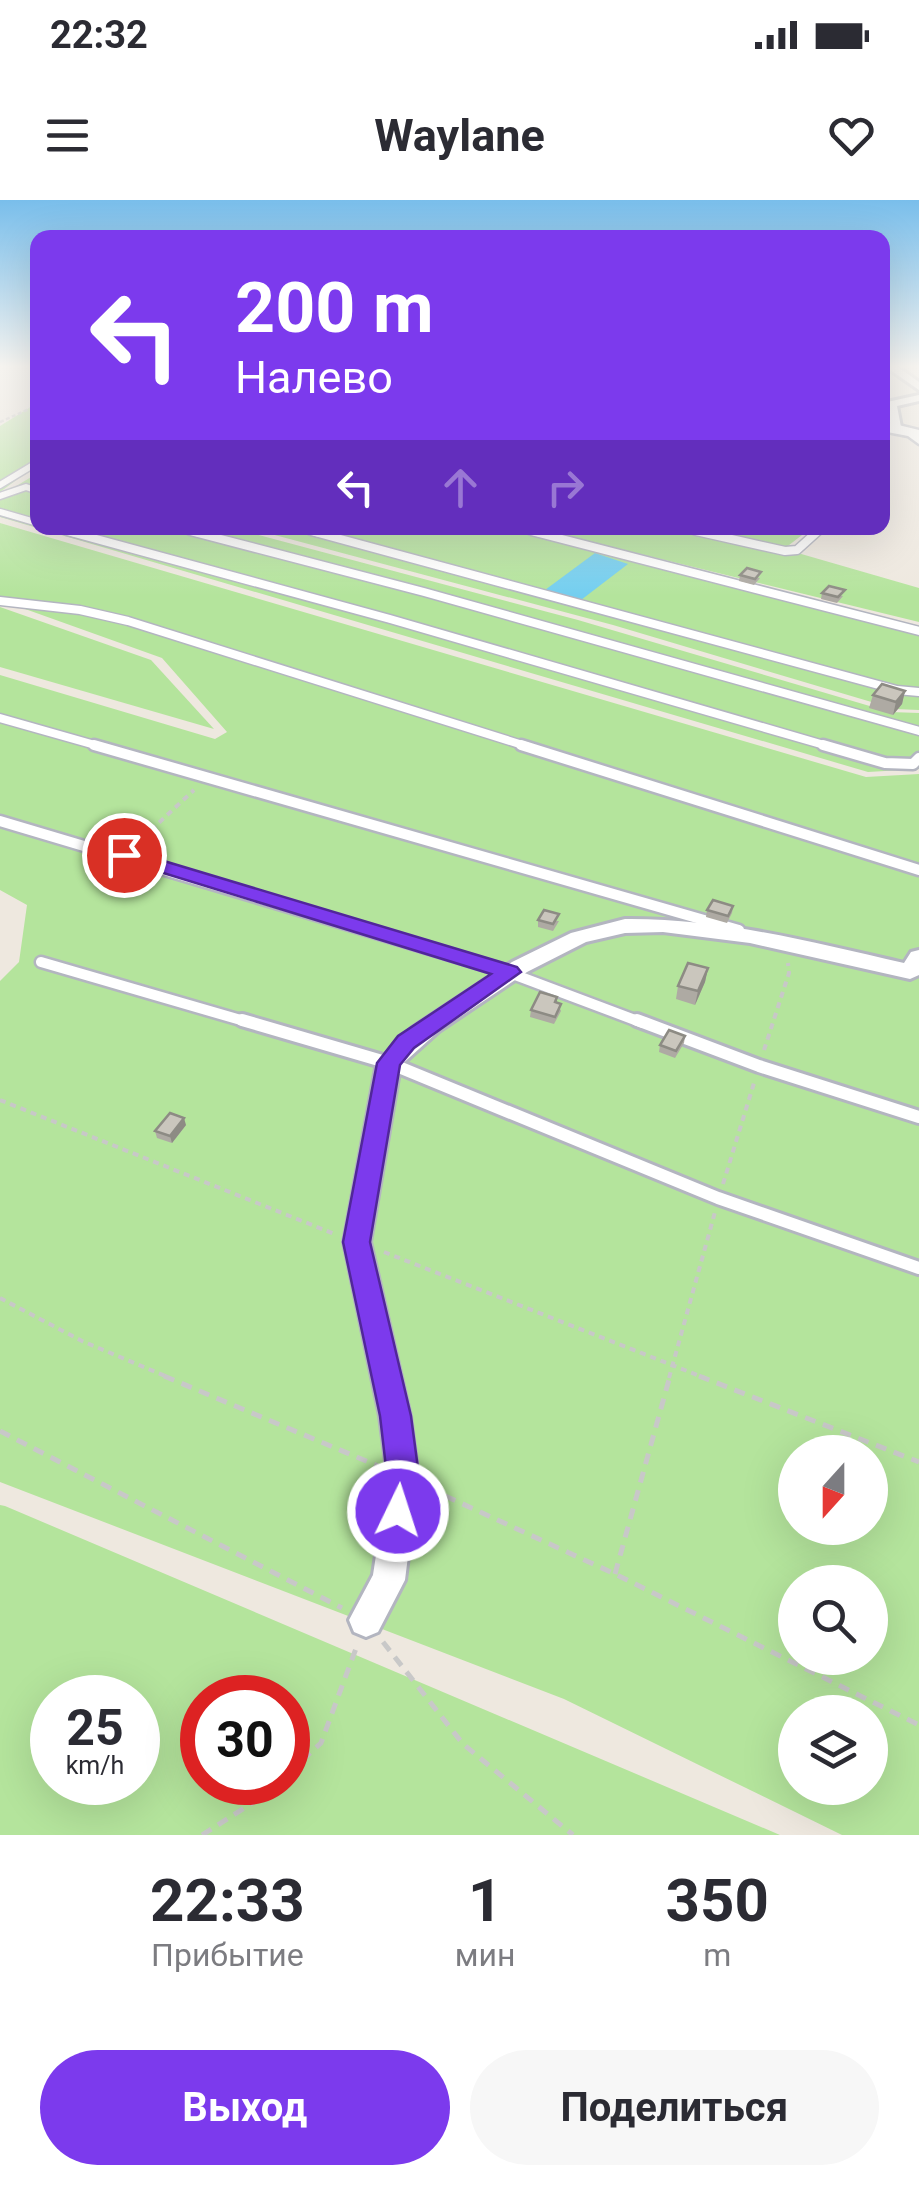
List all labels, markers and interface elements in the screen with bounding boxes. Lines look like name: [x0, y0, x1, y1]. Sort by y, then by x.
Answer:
text: 22:32: [50, 13, 148, 57]
icon: menu: [40, 108, 95, 163]
icon: heart: [824, 108, 879, 163]
text: Waylane: [374, 109, 545, 162]
text: 200 m: [235, 267, 434, 349]
icon: left: [70, 270, 200, 400]
text: Налево: [235, 351, 393, 404]
icon: left: [328, 460, 383, 515]
icon: ahead: [433, 460, 488, 515]
icon: right: [538, 460, 593, 515]
pin: [82, 813, 167, 898]
icon: arrive: [97, 828, 152, 883]
north arrow: [778, 1435, 888, 1545]
map controls: [778, 1435, 888, 1805]
position arrow: [346, 1459, 450, 1563]
button: search: [778, 1565, 888, 1675]
speed limit sign: 30: [180, 1675, 310, 1805]
button: layers: [778, 1695, 888, 1805]
text: 25: [66, 1699, 124, 1757]
text: km/h: [66, 1751, 124, 1780]
text: 22:33: [150, 1865, 305, 1936]
text: 1: [468, 1865, 502, 1936]
text: 350: [666, 1865, 769, 1936]
text: Прибытие: [151, 1936, 304, 1974]
text: мин: [455, 1936, 515, 1974]
text: m: [703, 1936, 731, 1974]
button: Выход: [40, 2050, 450, 2165]
button: Поделиться: [470, 2050, 879, 2165]

